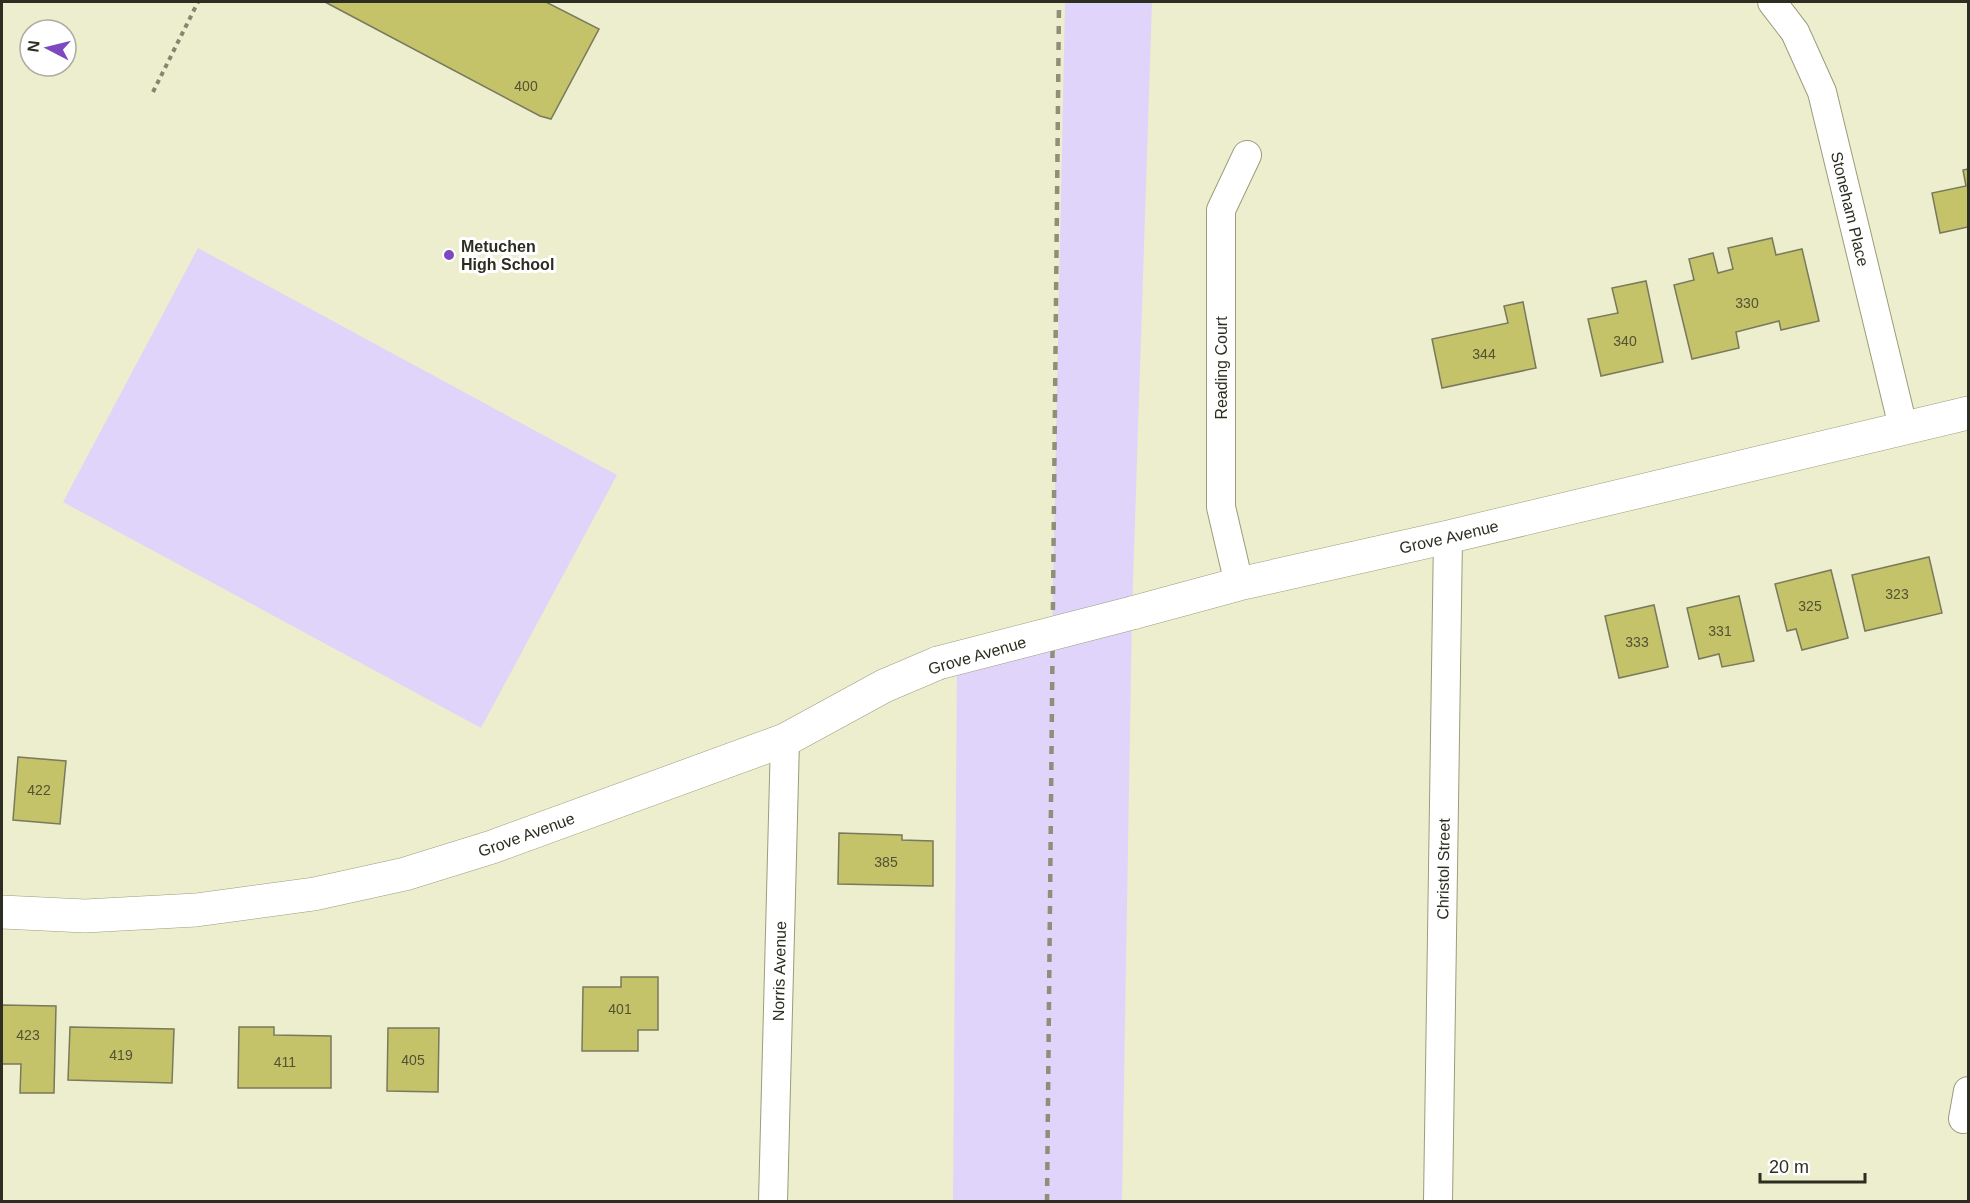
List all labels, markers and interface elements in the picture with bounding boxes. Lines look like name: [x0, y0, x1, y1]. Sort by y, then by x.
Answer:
north arrow: [18, 18, 78, 78]
text: N: [24, 39, 43, 53]
house number: 400: [514, 78, 538, 94]
street label: Stoneham Place: [1828, 150, 1872, 268]
place label: Metuchen High School: [461, 238, 554, 273]
marker: Metuchen High School: [442, 248, 456, 262]
house number: 330: [1735, 295, 1759, 311]
street label: Reading Court: [1213, 316, 1230, 420]
house number: 340: [1613, 333, 1637, 349]
house number: 344: [1472, 346, 1496, 362]
street label: Grove Avenue: [1398, 517, 1500, 557]
house number: 323: [1885, 586, 1909, 602]
house number: 325: [1798, 598, 1822, 614]
house number: 331: [1708, 623, 1732, 639]
street label: Grove Avenue: [926, 633, 1028, 678]
house number: 333: [1625, 634, 1649, 650]
house number: 422: [27, 782, 51, 798]
street label: Grove Avenue: [476, 810, 577, 860]
street label: Christol Street: [1434, 818, 1453, 920]
house number: 385: [874, 854, 898, 870]
street label: Norris Avenue: [770, 921, 789, 1021]
house number: 401: [608, 1001, 632, 1017]
house number: 423: [16, 1027, 40, 1043]
house number: 419: [109, 1047, 133, 1063]
house number: 405: [401, 1052, 425, 1068]
house number: 411: [274, 1054, 296, 1070]
scale bar: [1760, 1146, 1865, 1184]
text: 20 m: [1769, 1157, 1809, 1177]

